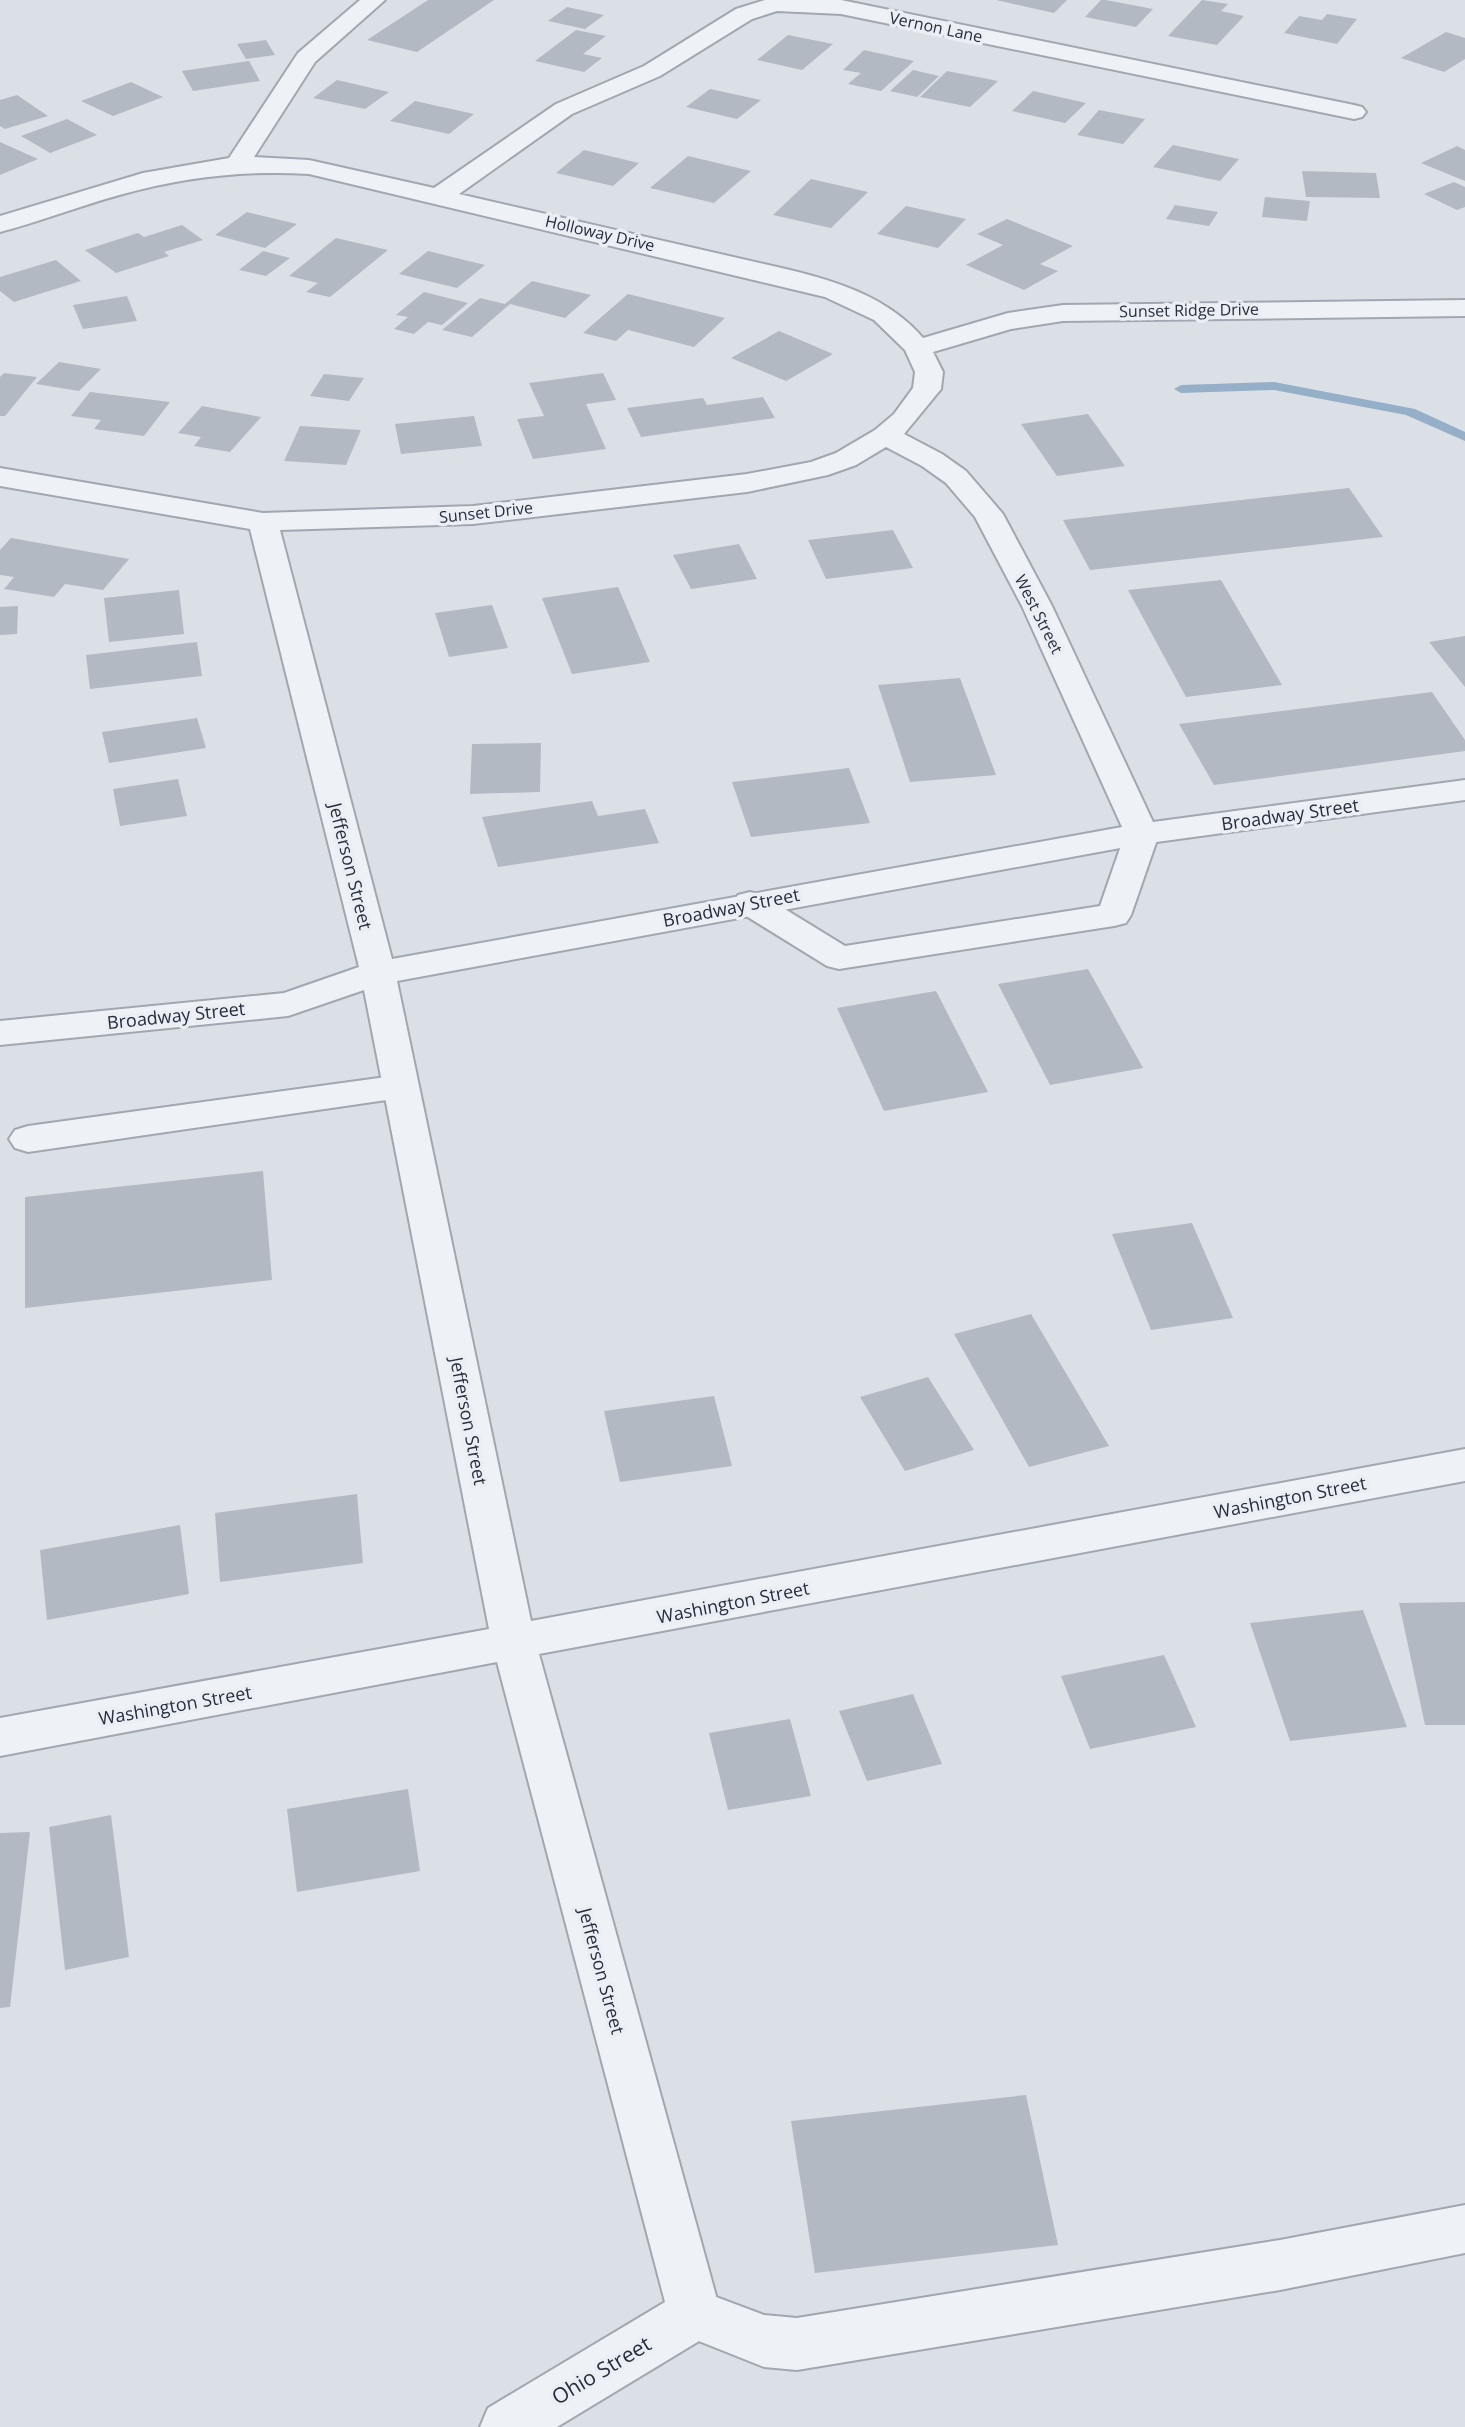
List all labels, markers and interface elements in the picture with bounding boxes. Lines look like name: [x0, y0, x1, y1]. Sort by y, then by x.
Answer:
street label: Vernon Lane: [887, 6, 985, 48]
street label: Holloway Drive: [543, 210, 657, 256]
street label: Sunset Ridge Drive: [1119, 298, 1259, 322]
street label: Sunset Drive: [438, 496, 534, 528]
street label: West Street: [1010, 571, 1068, 658]
street label: Broadway Street: [1220, 792, 1360, 836]
street label: Jefferson Street: [323, 798, 378, 932]
street label: Broadway Street: [661, 882, 801, 932]
street label: Broadway Street: [106, 996, 246, 1034]
street label: Jefferson Street: [444, 1353, 493, 1487]
street label: Washington Street: [1212, 1470, 1368, 1524]
street label: Washington Street: [655, 1575, 811, 1629]
street label: Washington Street: [97, 1680, 253, 1730]
street label: Jefferson Street: [573, 1903, 630, 2037]
street label: Ohio Street: [546, 2329, 656, 2411]

